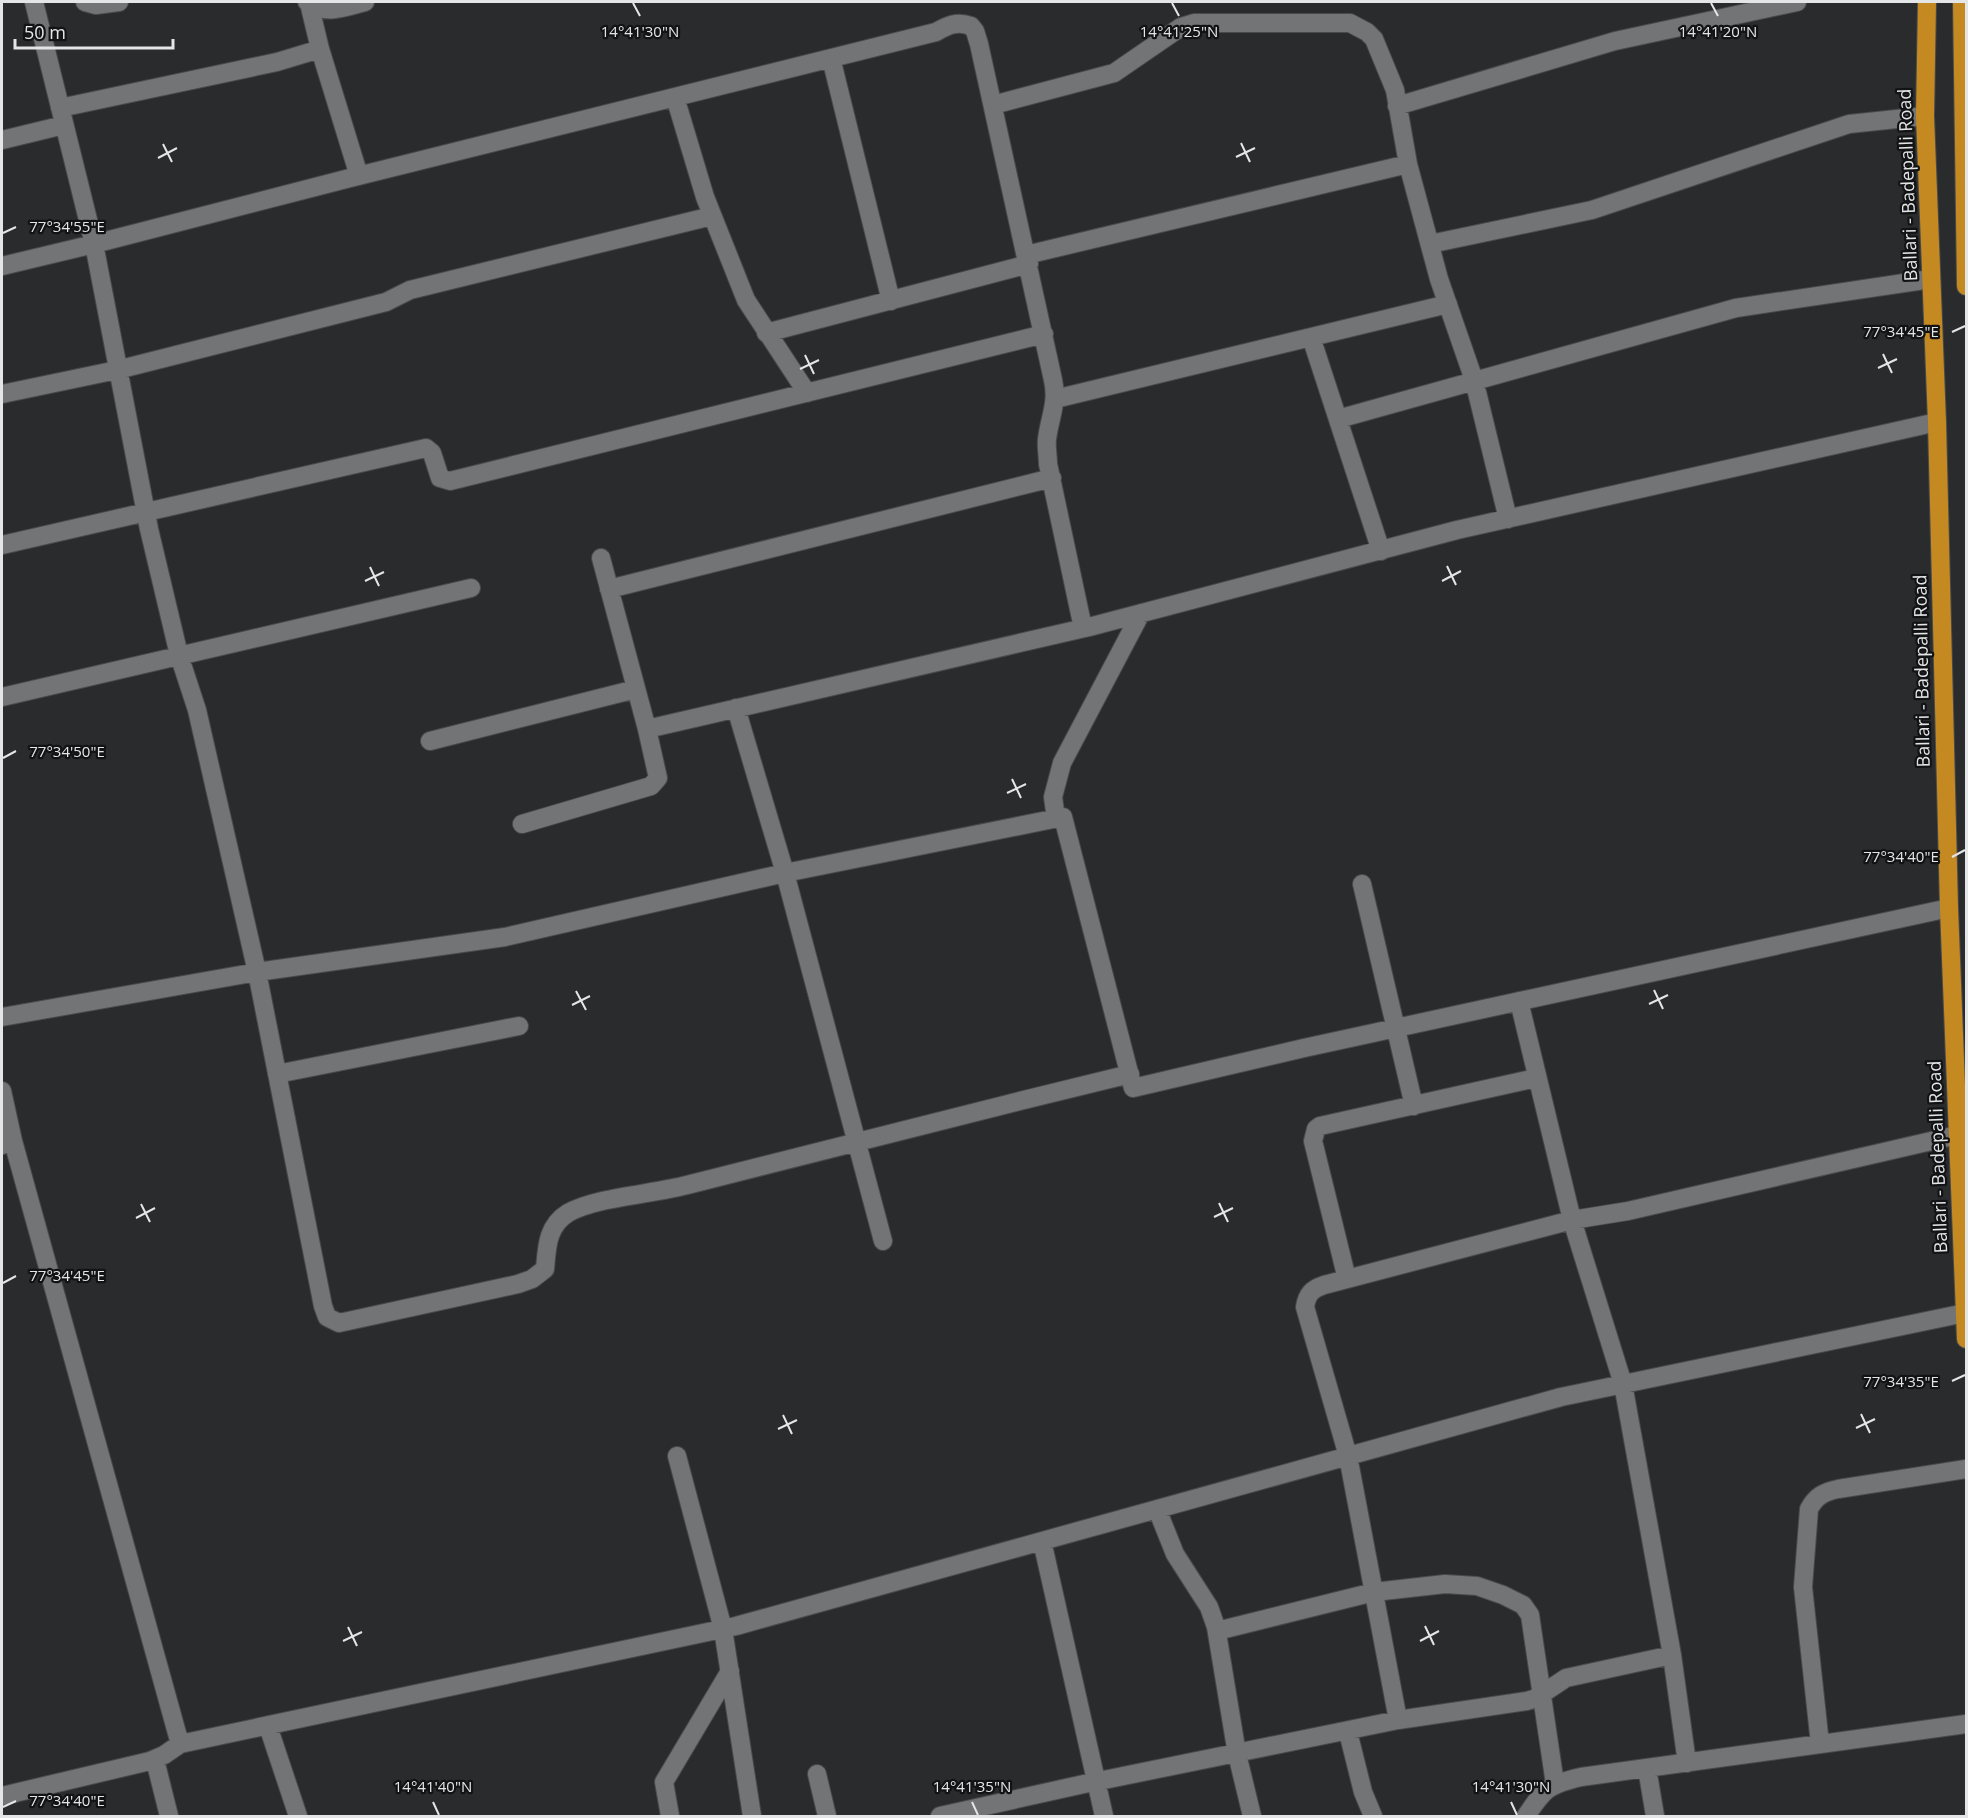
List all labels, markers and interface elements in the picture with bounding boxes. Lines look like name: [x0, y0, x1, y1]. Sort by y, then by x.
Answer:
scale bar: [15, 12, 172, 50]
text: 50 m: [24, 20, 66, 44]
text: 14°41'30"N: [601, 21, 679, 41]
text: 14°41'25"N: [1140, 21, 1218, 41]
text: 14°41'20"N: [1679, 21, 1757, 41]
street label: Ballari - Badepalli Road: [1892, 88, 1922, 282]
text: 77°34'55"E: [29, 216, 105, 236]
text: 77°34'45"E: [1863, 321, 1939, 341]
street label: Ballari - Badepalli Road: [1907, 574, 1935, 768]
text: 77°34'50"E: [29, 741, 105, 761]
text: 77°34'40"E: [1863, 846, 1939, 866]
street label: Ballari - Badepalli Road: [1922, 1060, 1952, 1254]
text: 77°34'45"E: [29, 1265, 105, 1285]
text: 77°34'35"E: [1863, 1371, 1939, 1391]
text: 14°41'40"N: [394, 1776, 472, 1796]
text: 14°41'35"N: [933, 1776, 1011, 1796]
text: 14°41'30"N: [1472, 1776, 1550, 1796]
text: 77°34'40"E: [29, 1790, 105, 1810]

